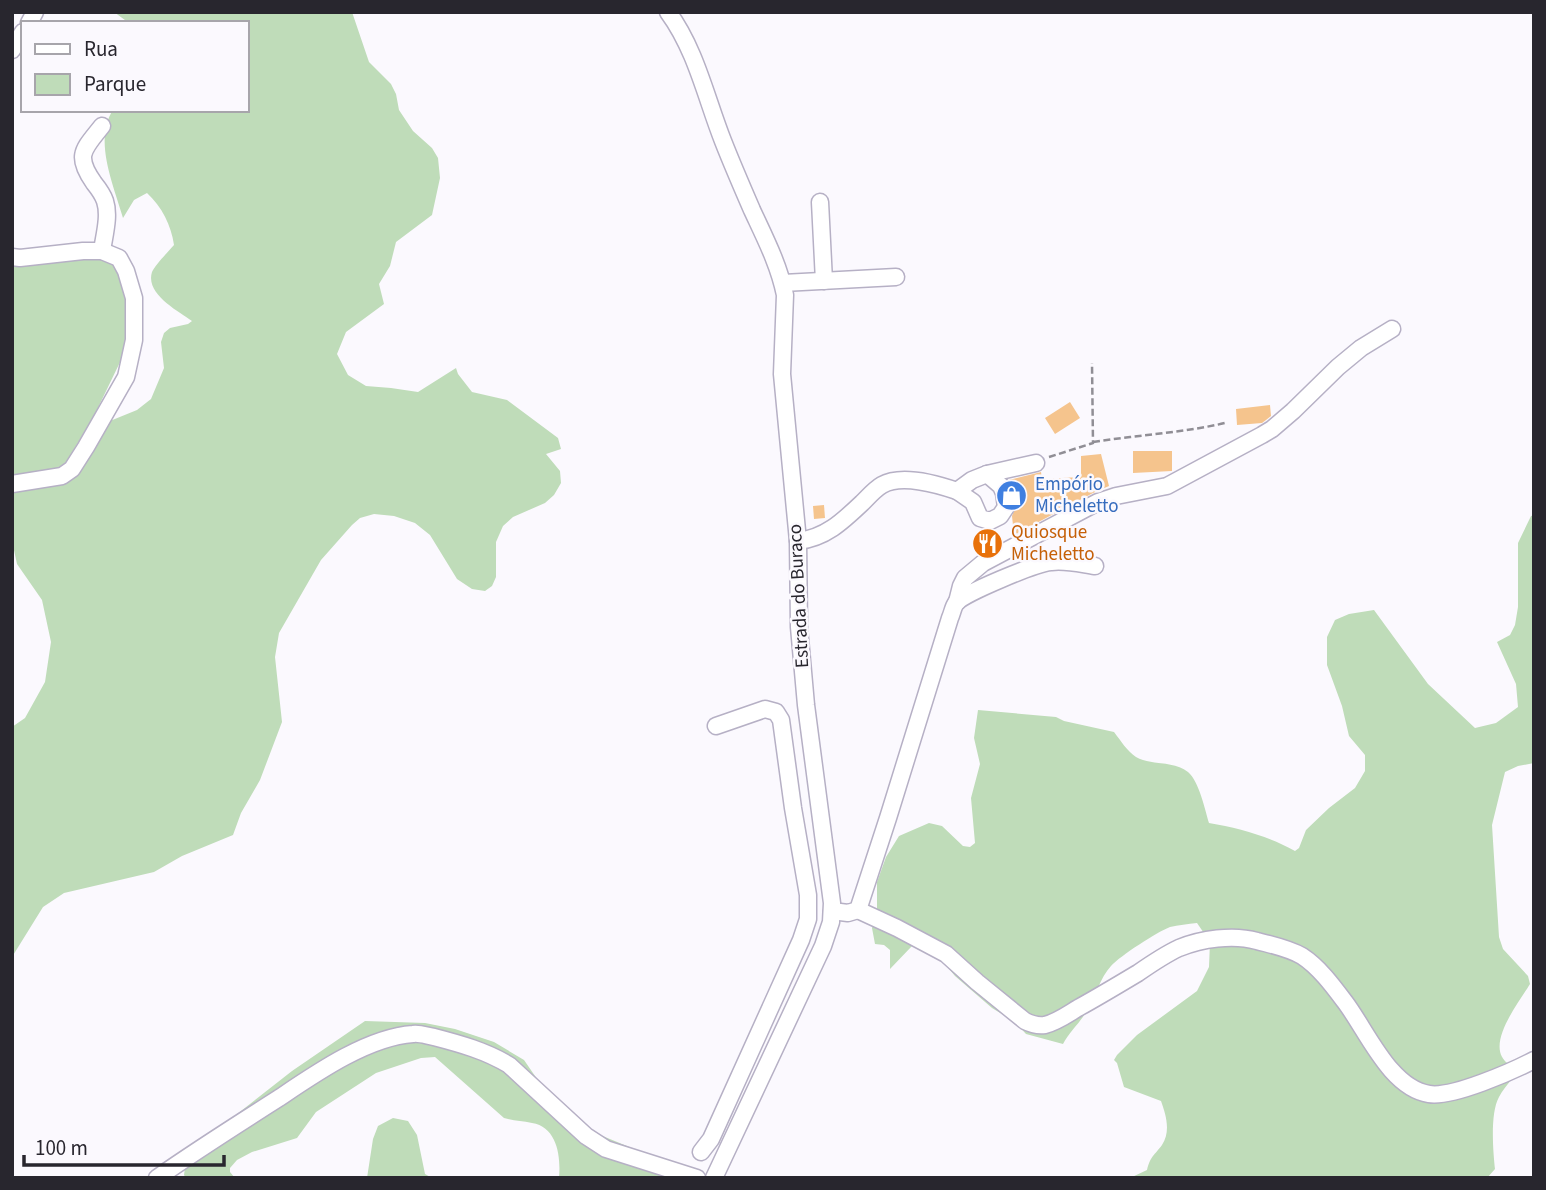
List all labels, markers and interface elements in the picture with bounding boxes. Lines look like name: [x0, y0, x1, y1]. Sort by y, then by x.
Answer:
legend: [21, 21, 248, 112]
text: Rua: [84, 34, 118, 64]
text: Parque: [84, 69, 146, 99]
place label: Empório Micheletto: [1035, 471, 1119, 520]
shop icon: Empório Micheletto: [995, 478, 1029, 512]
place label: Quiosque Micheletto: [1011, 519, 1095, 568]
street label: Estrada do Buraco: [782, 523, 816, 669]
restaurant icon: Quiosque Micheletto: [971, 526, 1005, 560]
scale bar: [24, 1124, 224, 1168]
text: 100 m: [35, 1133, 88, 1163]

